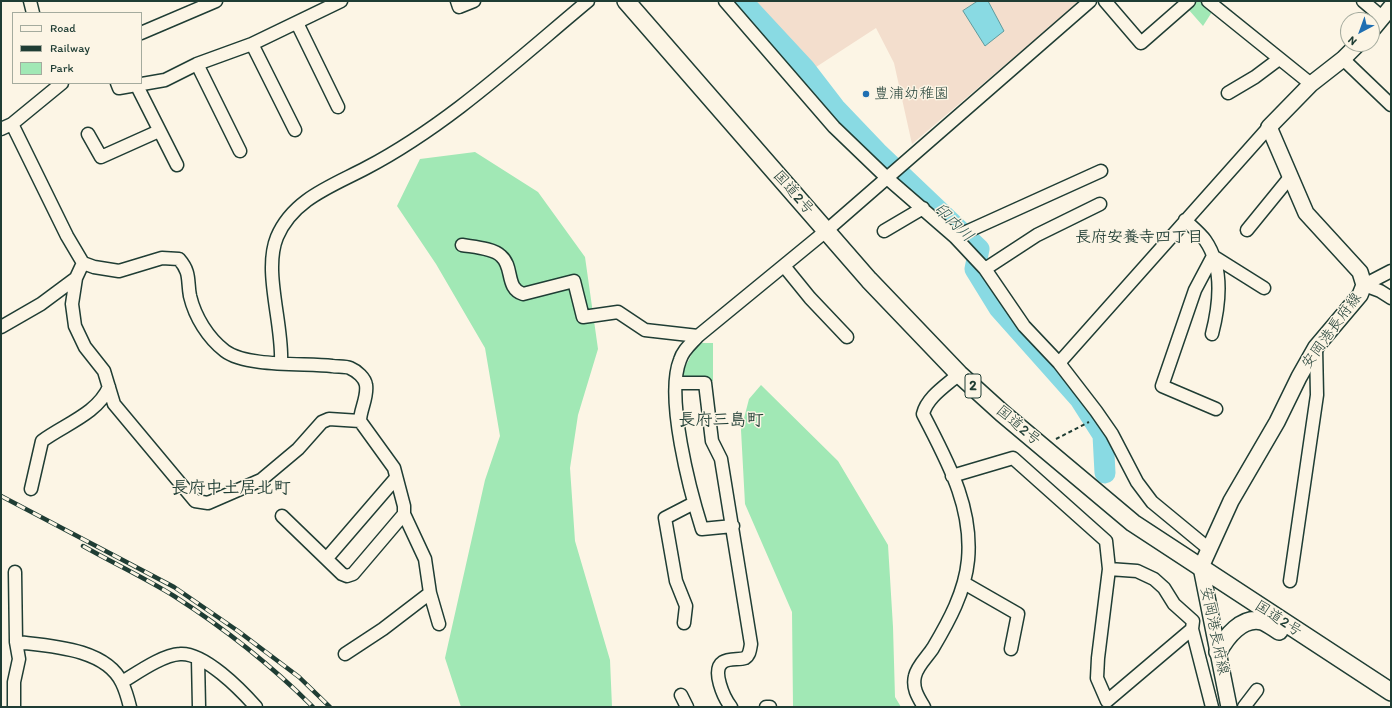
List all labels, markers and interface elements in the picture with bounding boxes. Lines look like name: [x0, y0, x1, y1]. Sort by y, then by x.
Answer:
legend: [12, 12, 142, 84]
north arrow: [1340, 12, 1380, 52]
text: Road: [50, 21, 76, 35]
text: N: [1345, 33, 1360, 48]
text: Railway: [50, 41, 90, 55]
text: Park: [50, 61, 74, 75]
place label: 豊浦幼稚園: [874, 85, 949, 103]
marker: 豊浦幼稚園: [861, 89, 871, 99]
street label: 国道2号: [769, 167, 817, 219]
water label: 印内川: [929, 199, 977, 247]
district label: 長府安養寺四丁目: [1075, 228, 1203, 248]
street label: 安岡港長府線: [1298, 289, 1366, 373]
road number: 2: [965, 374, 981, 398]
street label: 国道2号: [992, 402, 1044, 450]
district label: 長府三島町: [679, 411, 763, 431]
district label: 長府中土居北町: [172, 479, 290, 499]
street label: 安岡港長府線: [1196, 585, 1232, 677]
street label: 国道2号: [1251, 597, 1305, 641]

